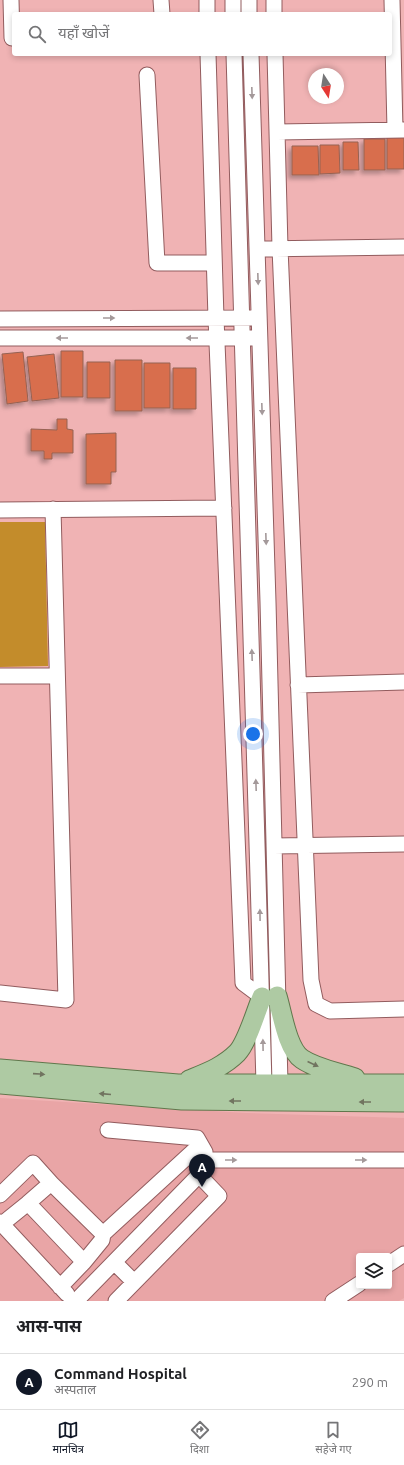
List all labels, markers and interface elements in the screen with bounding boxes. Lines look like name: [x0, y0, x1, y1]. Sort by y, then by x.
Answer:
search box: [12, 12, 392, 56]
icon: search: [26, 23, 48, 45]
text: यहाँ खोजें: [58, 24, 109, 41]
north arrow: [308, 68, 344, 104]
one-way arrow: [249, 87, 255, 100]
one-way arrow: [254, 273, 261, 285]
one-way arrow: [103, 315, 115, 322]
one-way arrow: [55, 335, 68, 341]
one-way arrow: [185, 335, 198, 341]
one-way arrow: [258, 403, 265, 415]
one-way arrow: [262, 533, 269, 545]
one-way arrow: [248, 649, 255, 661]
your location: [243, 724, 263, 744]
one-way arrow: [253, 778, 259, 791]
one-way arrow: [257, 908, 263, 921]
one-way arrow: [260, 1038, 266, 1051]
one-way arrow: [308, 1061, 319, 1067]
one-way arrow: [33, 1070, 45, 1077]
one-way arrow: [99, 1091, 111, 1097]
one-way arrow: [228, 1098, 241, 1104]
one-way arrow: [358, 1099, 371, 1105]
pin: A: [189, 1154, 215, 1187]
one-way arrow: [225, 1157, 238, 1163]
one-way arrow: [355, 1157, 368, 1163]
map controls: [356, 1253, 392, 1289]
button: layers: [356, 1253, 392, 1289]
text: आस-पास: [16, 1316, 82, 1335]
text: Command Hospital: [54, 1365, 187, 1382]
text: A: [24, 1375, 34, 1389]
text: 290 m: [352, 1375, 388, 1389]
text: अस्पताल: [54, 1382, 96, 1396]
tab: मानचित्र: [52, 1419, 84, 1457]
tab: दिशा: [189, 1419, 211, 1457]
tab: सहेजे गए: [315, 1419, 352, 1457]

